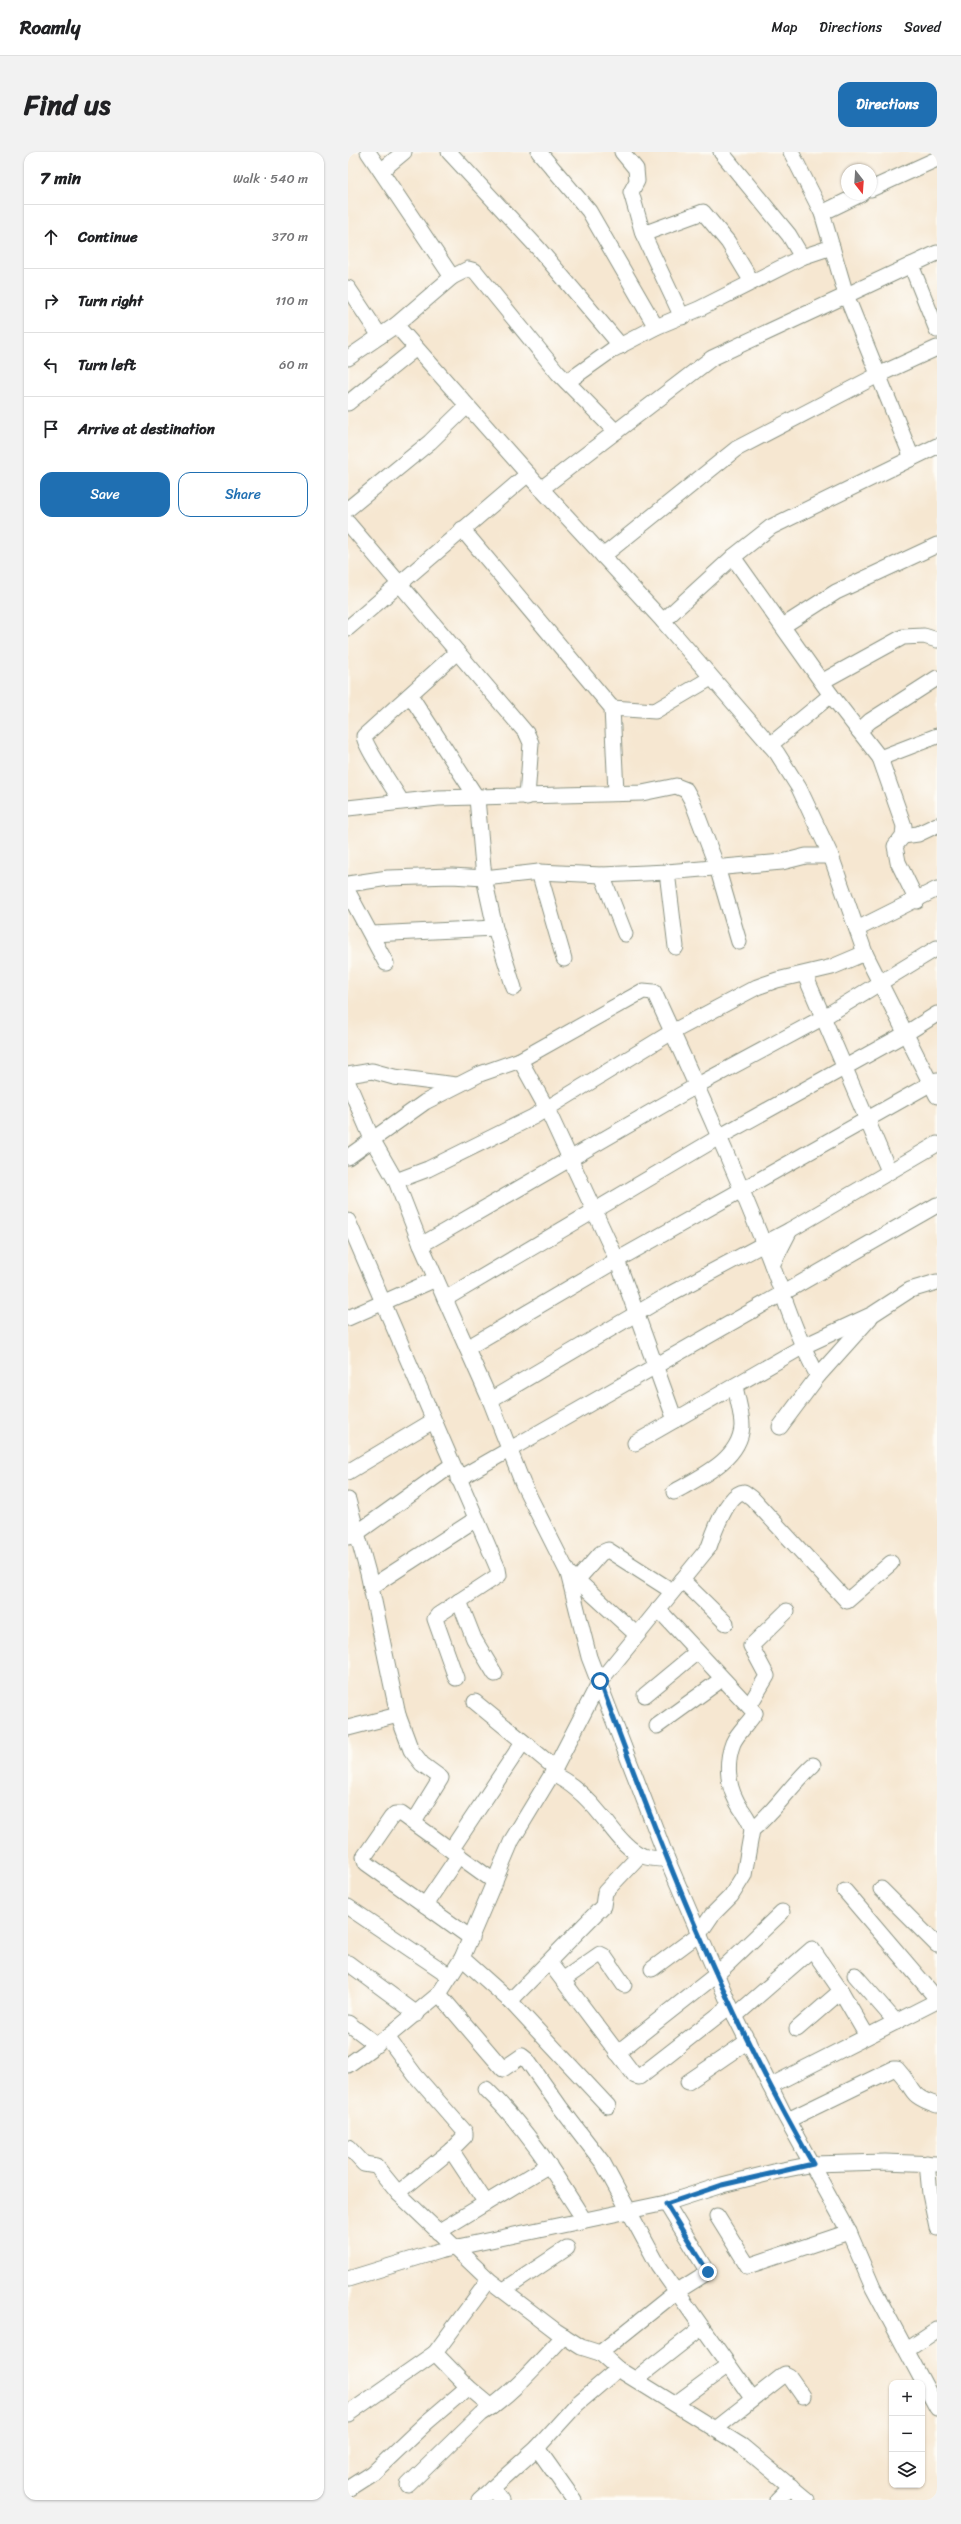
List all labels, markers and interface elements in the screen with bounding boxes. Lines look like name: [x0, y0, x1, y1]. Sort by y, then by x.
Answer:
text: Roamly: [20, 11, 80, 44]
text: Map: [771, 15, 797, 40]
text: Directions: [819, 15, 882, 40]
text: Saved: [904, 15, 941, 40]
text: Find us: [24, 80, 111, 129]
button: Directions: [838, 82, 937, 127]
text: 7 min: [40, 163, 81, 193]
north arrow: [841, 164, 877, 200]
text: Walk · 540 m: [233, 167, 308, 190]
text: Continue: [78, 224, 138, 250]
text: 370 m: [272, 225, 308, 248]
icon: ahead: [40, 226, 62, 248]
text: Turn right: [78, 288, 143, 314]
text: 110 m: [275, 289, 308, 312]
icon: right: [40, 290, 62, 312]
text: Turn left: [78, 352, 136, 378]
text: 60 m: [279, 353, 308, 376]
icon: left: [40, 354, 62, 376]
text: Arrive at destination: [78, 416, 215, 442]
icon: arrive: [40, 418, 62, 440]
button: Save: [40, 472, 170, 517]
button: Share: [178, 472, 308, 517]
route start: [591, 1672, 609, 1690]
route end: [699, 2263, 717, 2281]
map controls: [889, 2380, 925, 2488]
button: +: [889, 2380, 925, 2416]
button: −: [889, 2416, 925, 2452]
button: layers: [889, 2452, 925, 2488]

